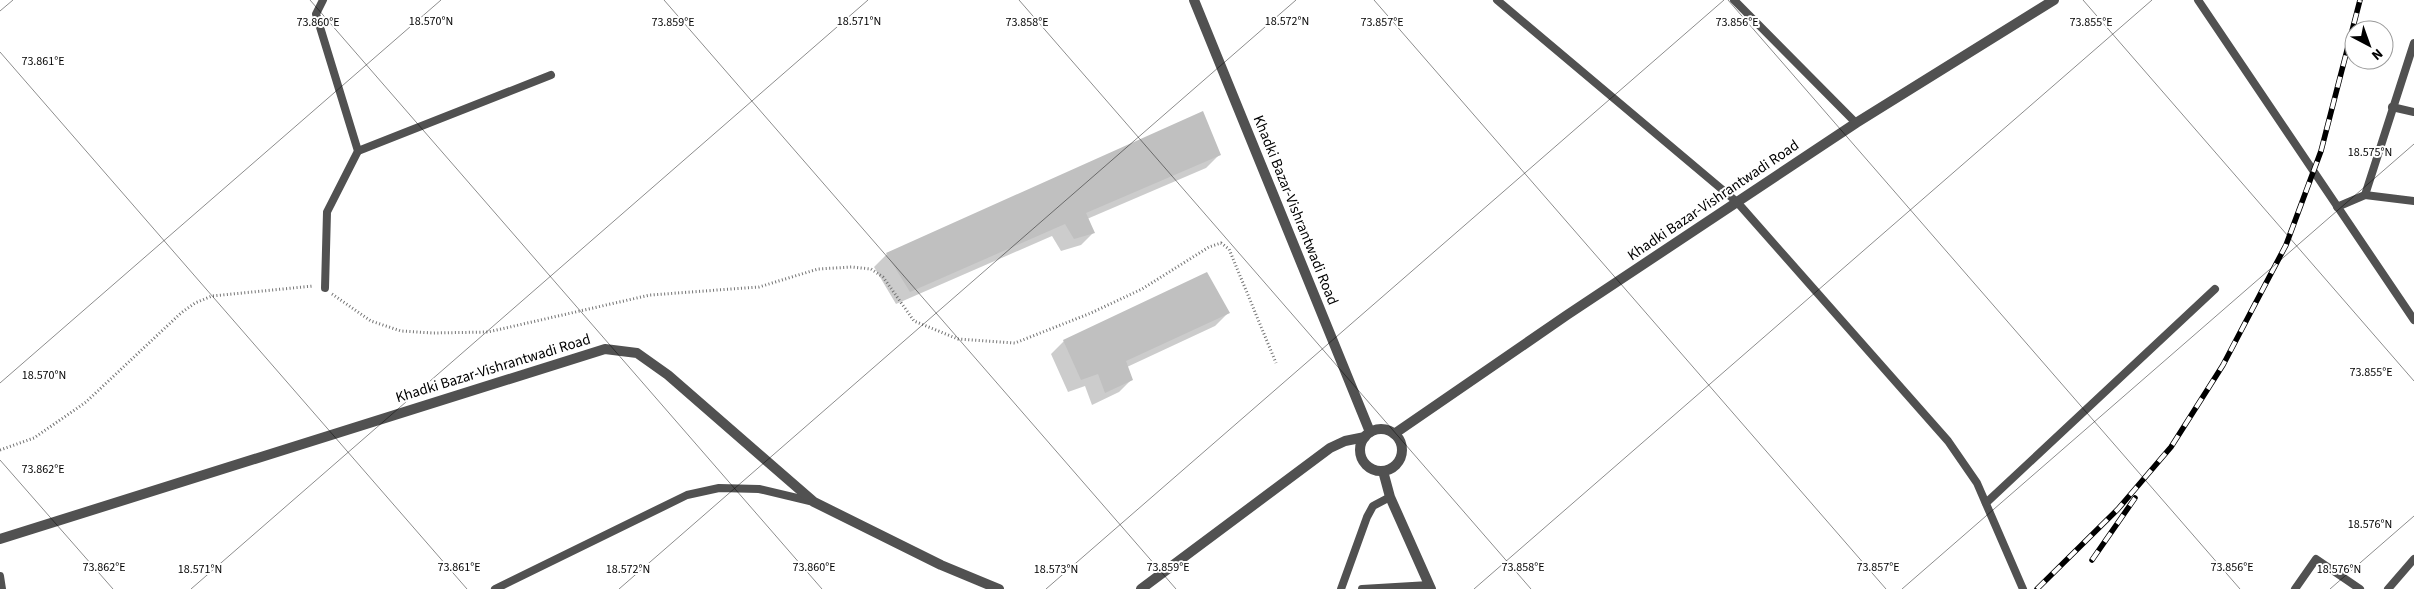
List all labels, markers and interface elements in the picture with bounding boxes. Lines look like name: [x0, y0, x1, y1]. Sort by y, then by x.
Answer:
text: 18.570°N: [409, 13, 453, 30]
text: 18.571°N: [837, 13, 881, 30]
text: 18.572°N: [1265, 13, 1309, 30]
text: 73.860°E: [296, 14, 340, 31]
text: 73.859°E: [651, 14, 695, 31]
text: 73.858°E: [1005, 14, 1049, 31]
text: 73.857°E: [1360, 14, 1404, 31]
text: 73.856°E: [1715, 14, 1759, 31]
text: 73.855°E: [2069, 14, 2113, 31]
north arrow: [2344, 20, 2394, 70]
text: N: [2367, 43, 2387, 65]
text: 73.861°E: [21, 53, 65, 70]
street label: Khadki Bazar-Vishrantwadi Road: [1248, 112, 1343, 308]
street label: Khadki Bazar-Vishrantwadi Road: [1623, 135, 1803, 266]
text: 18.575°N: [2348, 144, 2392, 161]
street label: Khadki Bazar-Vishrantwadi Road: [393, 329, 593, 408]
text: 73.855°E: [2349, 364, 2393, 381]
text: 18.570°N: [22, 367, 66, 384]
text: 73.862°E: [21, 461, 65, 478]
text: 18.576°N: [2348, 516, 2392, 533]
text: 73.862°E: [82, 559, 126, 576]
text: 73.861°E: [437, 559, 481, 576]
text: 73.860°E: [792, 559, 836, 576]
text: 73.859°E: [1146, 559, 1190, 576]
text: 73.858°E: [1501, 559, 1545, 576]
text: 73.857°E: [1856, 559, 1900, 576]
text: 73.856°E: [2210, 559, 2254, 576]
text: 18.571°N: [178, 561, 222, 578]
text: 18.572°N: [606, 561, 650, 578]
text: 18.573°N: [1034, 561, 1078, 578]
text: 18.576°N: [2317, 561, 2361, 578]

